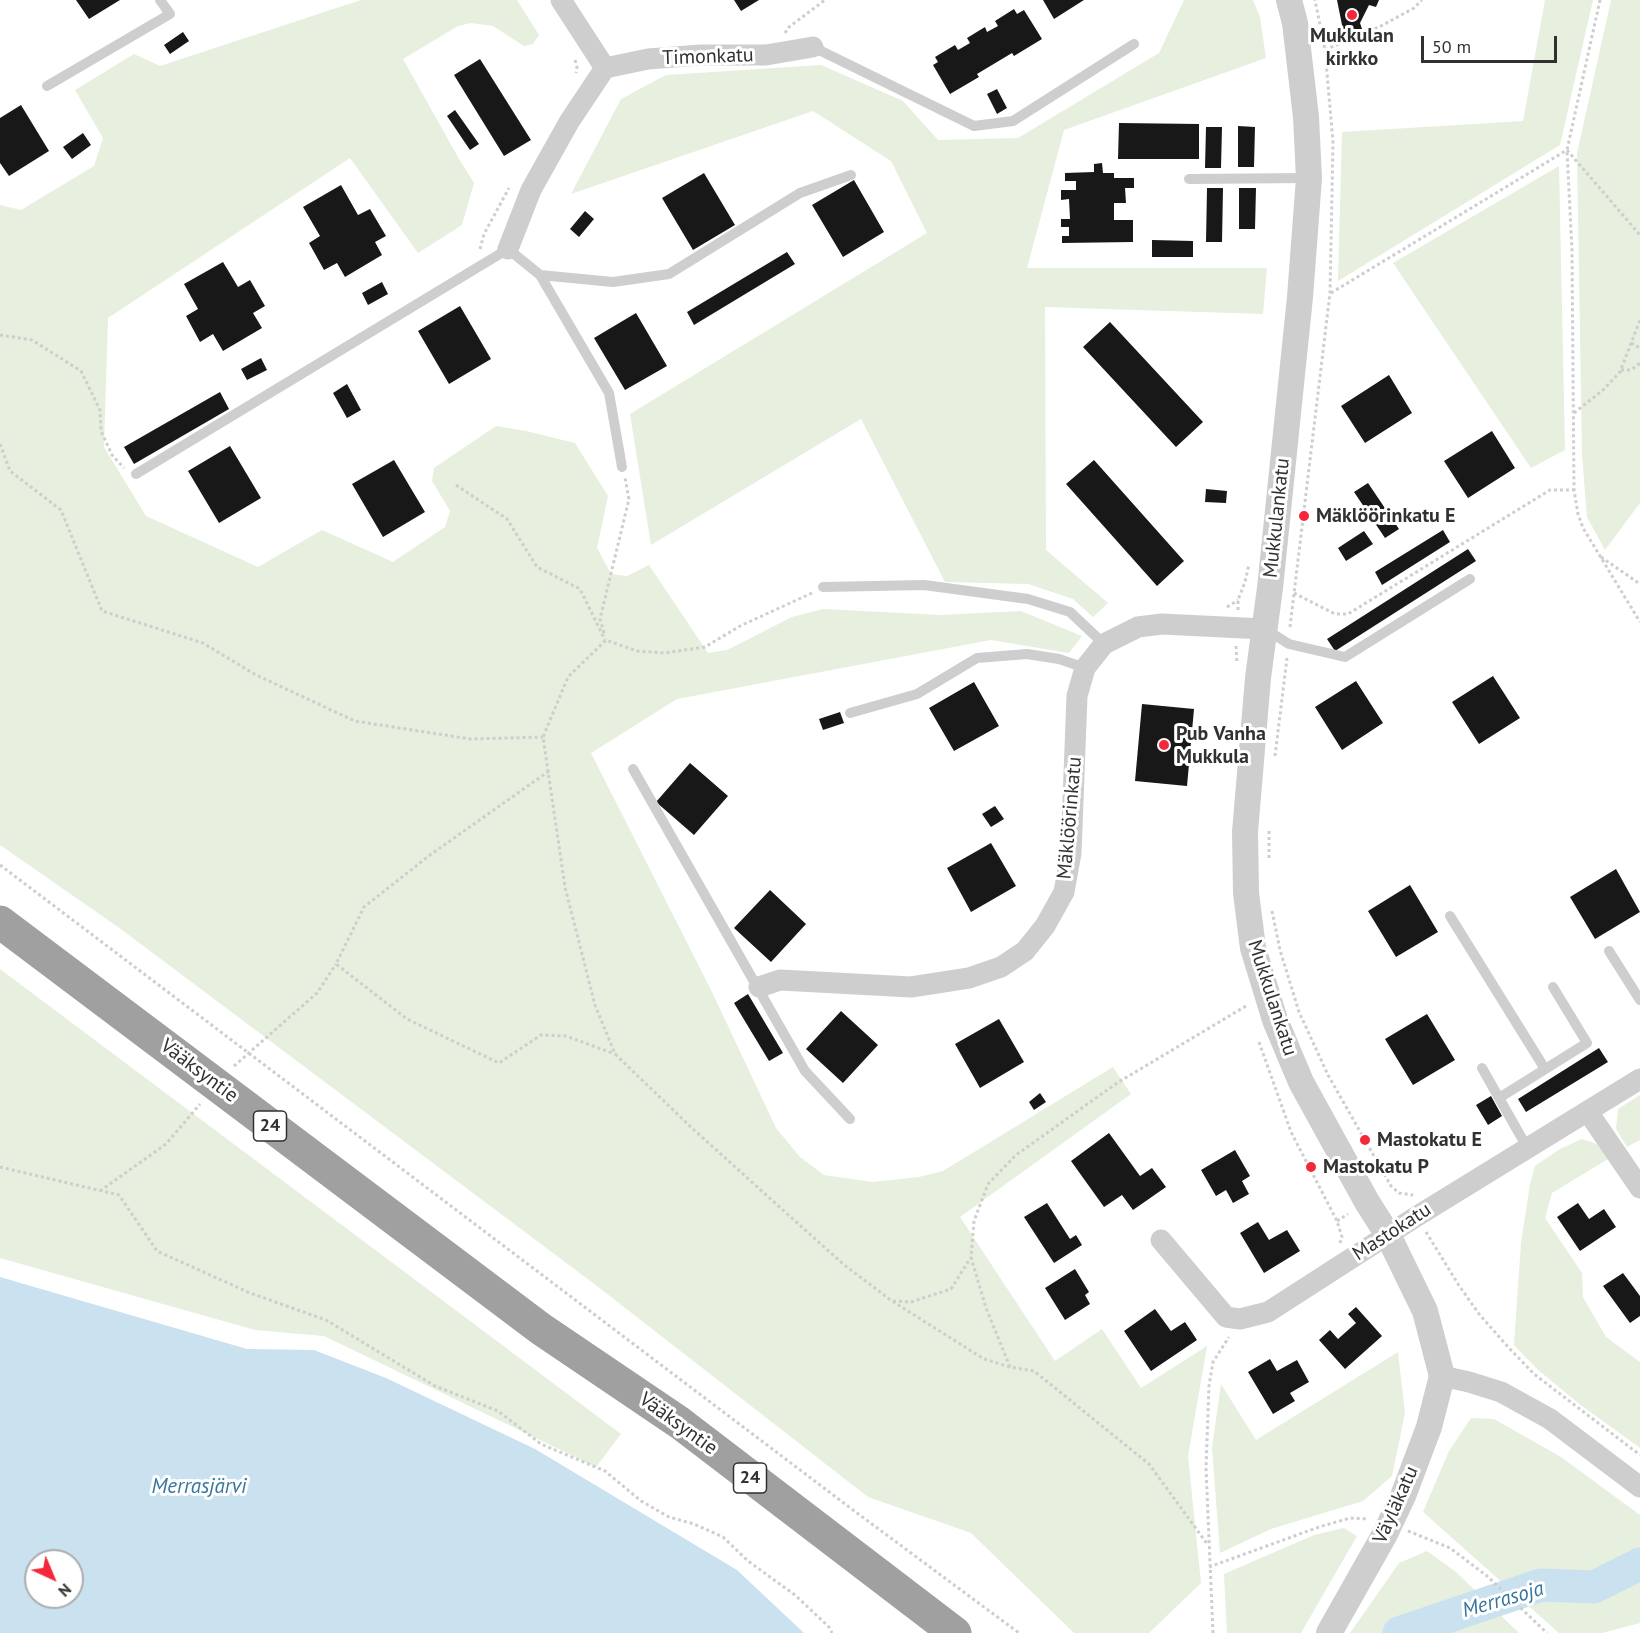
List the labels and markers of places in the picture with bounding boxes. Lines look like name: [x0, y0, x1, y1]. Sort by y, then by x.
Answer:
marker: Mukkulan kirkko: [1345, 8, 1359, 22]
place label: Mukkulan kirkko: [1310, 24, 1394, 71]
place label: Mäklöörinkatu E: [1316, 504, 1455, 528]
marker: Mäklöörinkatu E: [1297, 509, 1311, 523]
place label: Pub Vanha Mukkula: [1176, 722, 1266, 769]
marker: Pub Vanha Mukkula: [1157, 738, 1171, 752]
place label: Mastokatu E: [1377, 1128, 1482, 1152]
marker: Mastokatu E: [1358, 1133, 1372, 1147]
place label: Mastokatu P: [1323, 1155, 1429, 1179]
marker: Mastokatu P: [1304, 1160, 1318, 1174]

